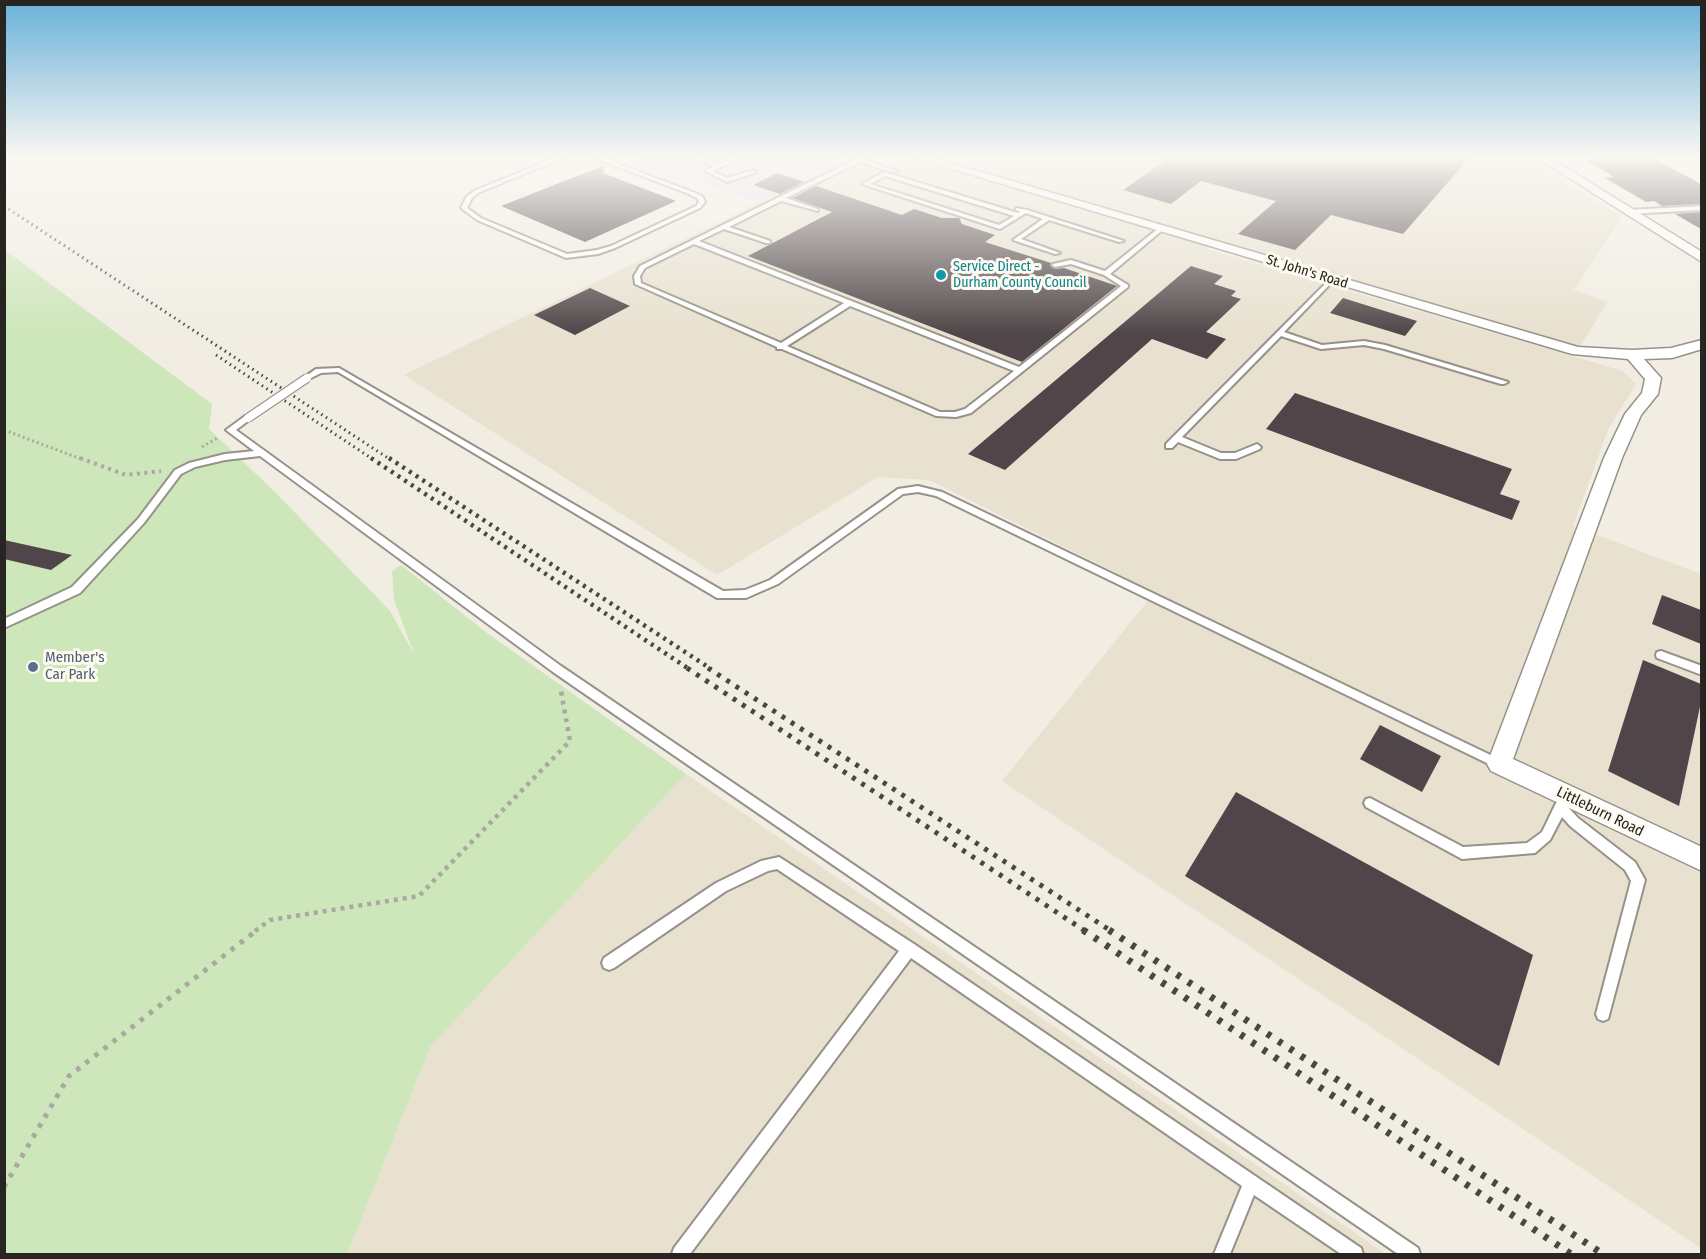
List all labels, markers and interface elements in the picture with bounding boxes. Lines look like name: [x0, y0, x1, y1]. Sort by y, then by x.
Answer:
street label: St. John's Road: [1264, 252, 1350, 292]
place label: Service Direct - Durham County Council: [953, 259, 1087, 292]
marker: Service Direct - Durham County Council: [934, 268, 948, 282]
place label: Member's Car Park: [45, 649, 105, 684]
marker: Member's Car Park: [26, 660, 40, 674]
street label: Littleburn Road: [1553, 783, 1647, 841]

